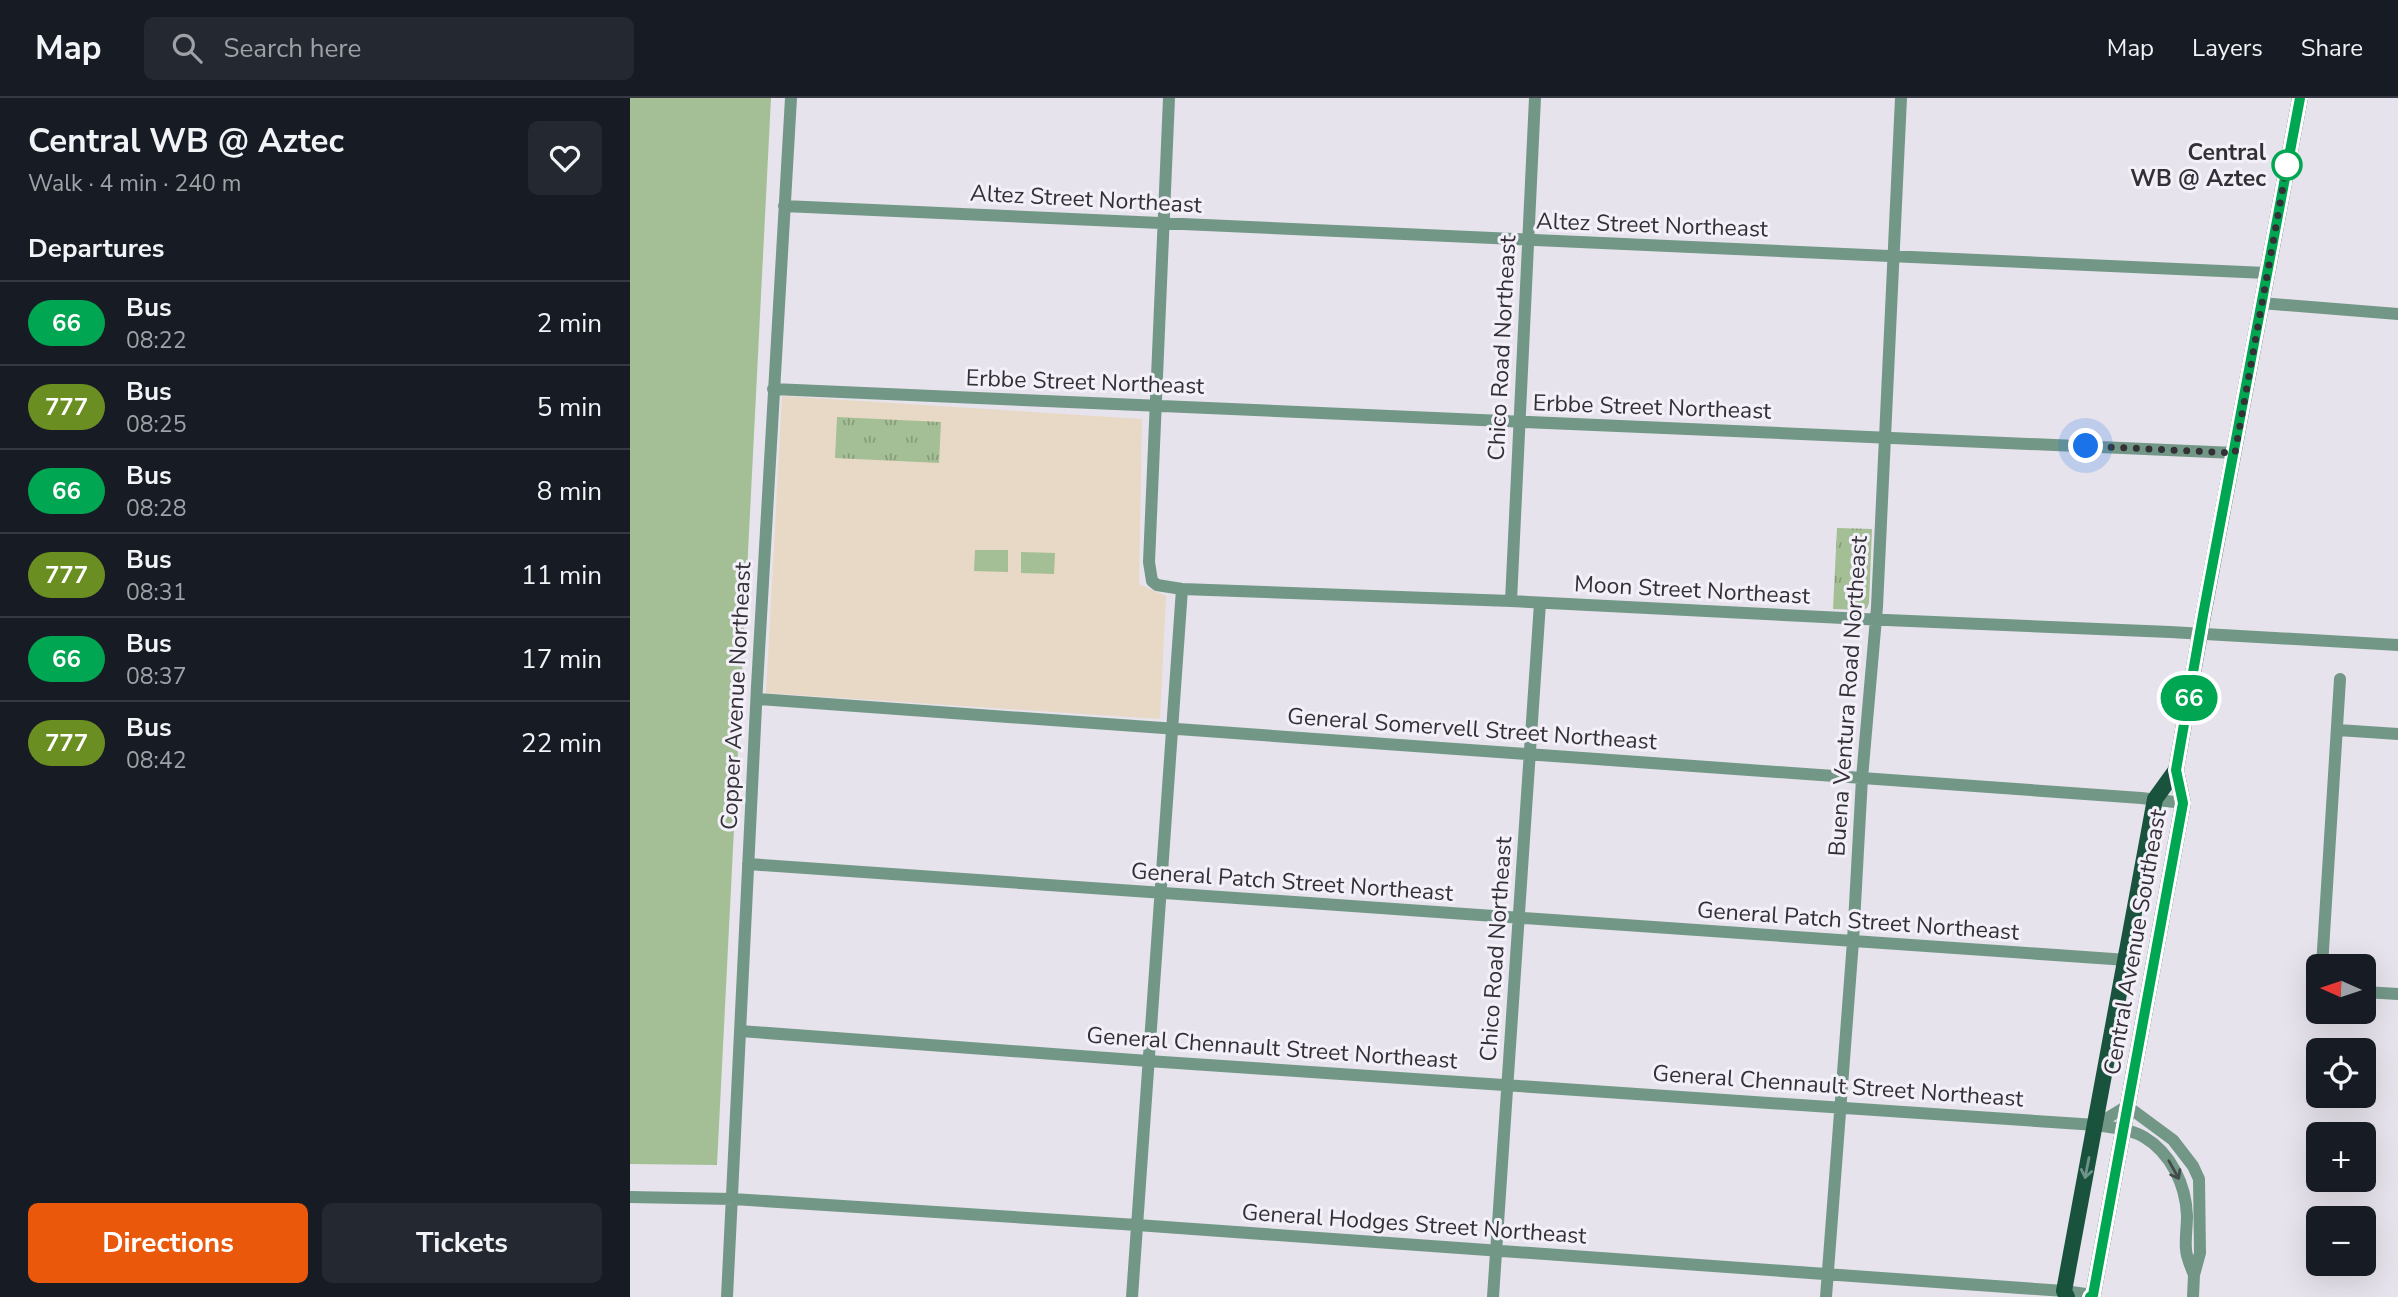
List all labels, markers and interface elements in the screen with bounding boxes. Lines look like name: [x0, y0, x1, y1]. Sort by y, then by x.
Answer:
search box: [144, 17, 634, 80]
text: Map: [35, 26, 102, 71]
icon: search: [168, 29, 206, 67]
text: Search here: [224, 31, 361, 66]
text: Map: [2107, 32, 2154, 64]
text: Layers: [2192, 32, 2263, 64]
text: Share: [2301, 32, 2363, 64]
text: Central WB @ Aztec: [28, 119, 344, 164]
button: heart: [528, 121, 602, 195]
place label: Central WB @ Aztec: [2130, 137, 2267, 194]
marker: Central WB @ Aztec: [2272, 150, 2302, 180]
text: Walk · 4 min · 240 m: [28, 168, 241, 199]
street label: Altez Street Northeast: [969, 177, 1204, 221]
street label: Altez Street Northeast: [1536, 205, 1769, 245]
text: Departures: [28, 231, 164, 266]
street label: Chico Road Northeast: [1481, 234, 1523, 461]
text: Bus: [126, 290, 172, 325]
text: 2 min: [537, 306, 602, 341]
text: 66: [52, 307, 81, 339]
text: 08:22: [126, 325, 186, 356]
street label: Erbbe Street Northeast: [965, 362, 1206, 402]
text: Bus: [126, 374, 172, 409]
street label: Erbbe Street Northeast: [1532, 387, 1773, 427]
text: 5 min: [537, 390, 602, 425]
text: 777: [45, 391, 88, 423]
text: 08:25: [126, 409, 186, 440]
your location: [2068, 428, 2103, 463]
text: Bus: [126, 458, 172, 493]
text: 8 min: [537, 474, 602, 509]
text: 66: [52, 475, 81, 507]
text: 08:28: [126, 493, 186, 524]
street label: Buena Ventura Road Northeast: [1821, 534, 1875, 857]
text: Bus: [126, 542, 172, 577]
text: 11 min: [521, 558, 602, 593]
text: 777: [45, 559, 88, 591]
street label: Copper Avenue Northeast: [714, 560, 759, 831]
street label: Moon Street Northeast: [1573, 568, 1812, 612]
text: 08:31: [126, 577, 186, 608]
text: Bus: [126, 626, 172, 661]
text: 17 min: [521, 642, 602, 677]
text: 66: [52, 643, 81, 675]
text: 08:37: [126, 661, 186, 692]
line badge: 66: [2158, 675, 2220, 721]
text: 66: [2175, 682, 2203, 714]
street label: General Somervell Street Northeast: [1286, 701, 1659, 757]
text: Bus: [126, 710, 172, 745]
text: 22 min: [521, 726, 602, 761]
text: 777: [45, 727, 88, 759]
text: 08:42: [126, 745, 186, 776]
street label: Central Avenue Southeast: [2096, 806, 2174, 1077]
street label: Chico Road Northeast: [1473, 834, 1519, 1063]
street label: General Patch Street Northeast: [1130, 855, 1455, 909]
street label: General Patch Street Northeast: [1696, 894, 2021, 948]
north arrow: [2306, 954, 2376, 1024]
map controls: [2306, 954, 2376, 1276]
street label: General Chennault Street Northeast: [1086, 1020, 1459, 1076]
button: locate: [2306, 1038, 2376, 1108]
street label: General Chennault Street Northeast: [1652, 1058, 2025, 1114]
button: +: [2306, 1122, 2376, 1192]
one-way arrow: [2080, 1156, 2094, 1179]
one-way arrow: [2167, 1159, 2181, 1179]
street label: General Hodges Street Northeast: [1241, 1196, 1588, 1252]
button: Directions: [28, 1203, 308, 1283]
button: Tickets: [322, 1203, 602, 1283]
button: −: [2306, 1206, 2376, 1276]

